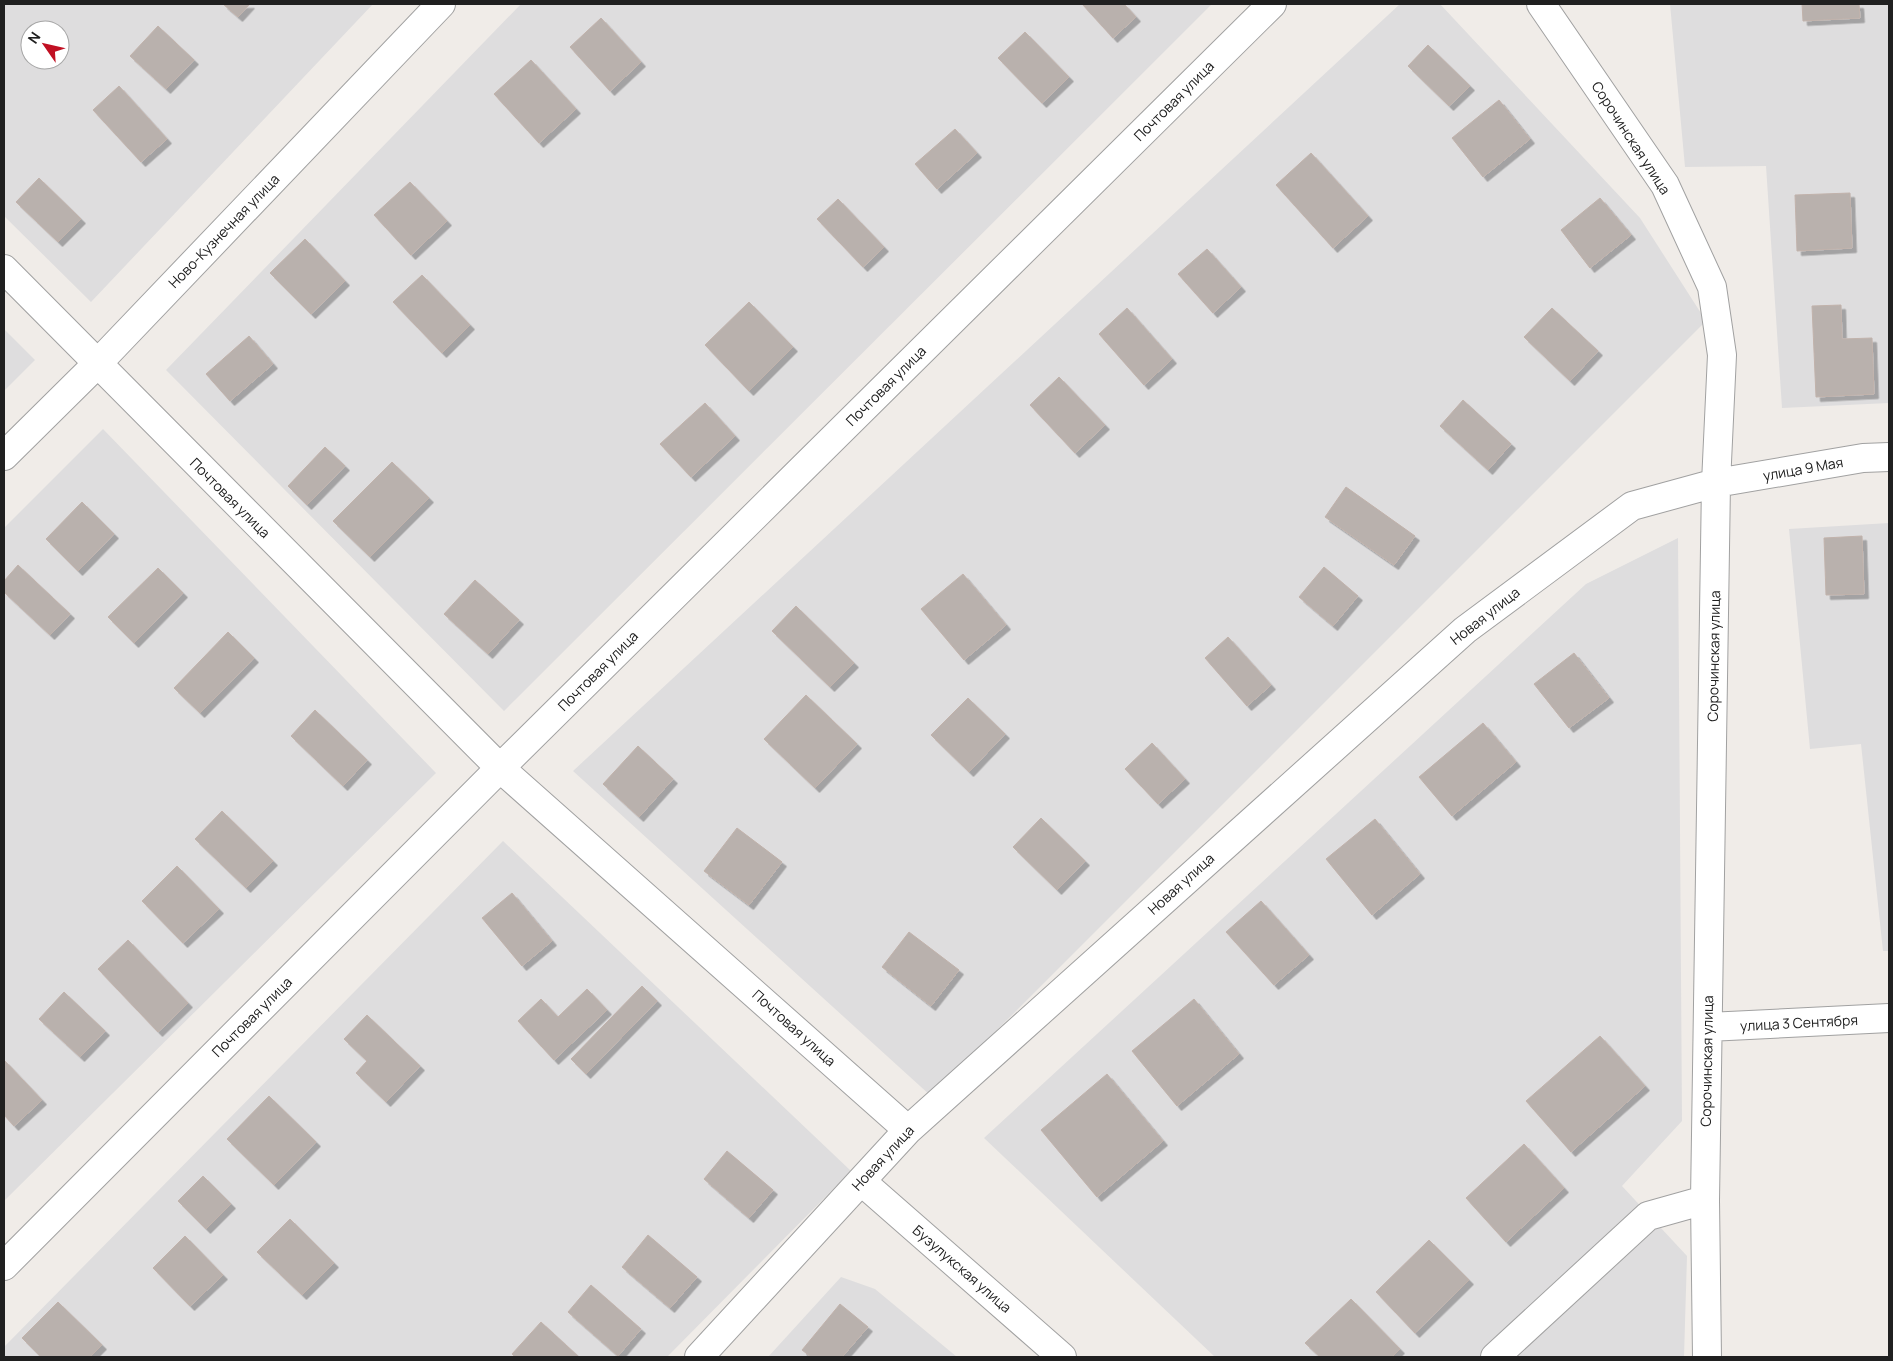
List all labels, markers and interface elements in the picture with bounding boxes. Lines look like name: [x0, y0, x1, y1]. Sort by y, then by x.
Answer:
north arrow: [20, 20, 70, 70]
text: N: [23, 28, 44, 47]
street label: Почтовая улица: [1129, 56, 1218, 145]
street label: Сорочинская улица: [1588, 78, 1675, 198]
street label: Ново-Кузнечная улица: [164, 169, 283, 292]
street label: Почтовая улица: [841, 341, 930, 430]
street label: улица 9 Мая: [1761, 452, 1845, 485]
street label: Почтовая улица: [186, 453, 275, 542]
street label: Новая улица: [1446, 582, 1523, 649]
street label: Сорочинская улица: [1703, 590, 1724, 722]
street label: Почтовая улица: [553, 626, 642, 715]
street label: Новая улица: [1143, 849, 1218, 919]
street label: Почтовая улица: [207, 972, 296, 1061]
street label: Почтовая улица: [749, 985, 840, 1070]
street label: Сорочинская улица: [1696, 995, 1717, 1127]
street label: улица 3 Сентября: [1740, 1010, 1858, 1035]
street label: Новая улица: [847, 1121, 918, 1195]
street label: Бузулукская улица: [909, 1221, 1016, 1317]

